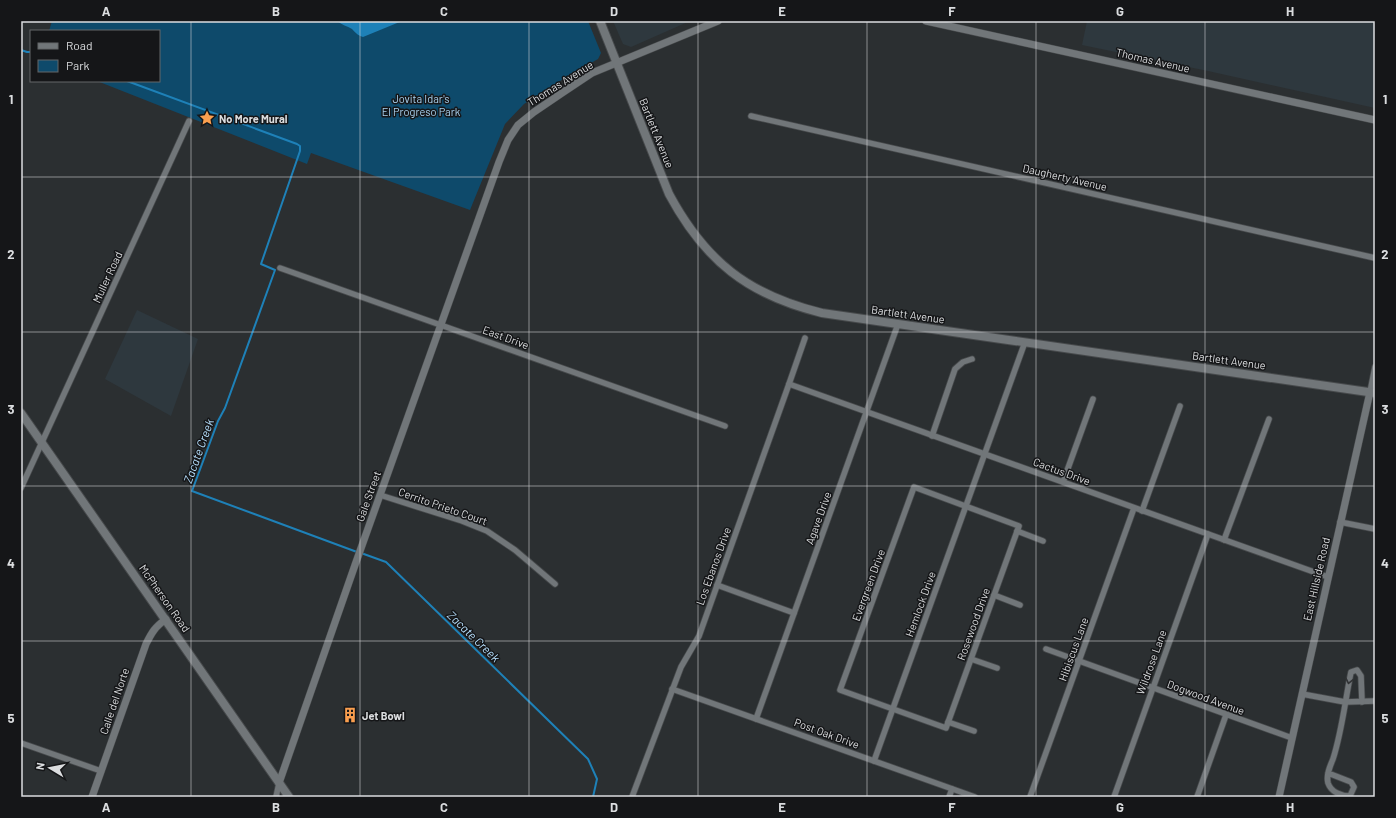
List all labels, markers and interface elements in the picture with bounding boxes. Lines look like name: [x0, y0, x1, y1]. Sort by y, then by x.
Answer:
text: A: [102, 3, 111, 19]
text: B: [272, 3, 280, 19]
text: C: [440, 3, 448, 19]
text: D: [610, 3, 618, 19]
text: E: [778, 3, 786, 19]
text: F: [948, 3, 956, 19]
text: G: [1116, 3, 1124, 19]
text: H: [1286, 3, 1294, 19]
legend: [30, 30, 160, 82]
text: Road: [66, 38, 93, 52]
street label: Thomas Avenue: [1115, 45, 1191, 75]
street label: Thomas Avenue: [525, 57, 595, 108]
text: Park: [66, 58, 90, 72]
text: 1: [9, 91, 13, 107]
text: 1: [1383, 91, 1387, 107]
park label: Jovita Idar's El Progreso Park: [382, 92, 461, 118]
street label: Bartlett Avenue: [637, 96, 677, 170]
place icon: No More Mural: [198, 109, 216, 127]
place label: No More Mural: [219, 112, 288, 125]
street label: Daugherty Avenue: [1022, 161, 1109, 193]
text: 2: [7, 246, 15, 262]
text: 2: [1381, 246, 1389, 262]
street label: Muller Road: [89, 249, 125, 305]
street label: Bartlett Avenue: [870, 302, 946, 326]
street label: East Drive: [481, 323, 531, 351]
street label: Bartlett Avenue: [1191, 348, 1267, 372]
text: 3: [7, 401, 15, 417]
text: 3: [1381, 401, 1389, 417]
water label: Zacate Creek: [180, 417, 216, 485]
street label: Cactus Drive: [1032, 455, 1092, 487]
street label: Gale Street: [353, 469, 383, 523]
street label: Cerrito Prieto Court: [397, 485, 489, 527]
street label: Agave Drive: [802, 490, 834, 546]
street label: Los Ebanos Drive: [693, 525, 733, 607]
street label: East Hillside Road: [1300, 536, 1332, 622]
street label: Evergreen Drive: [849, 547, 887, 623]
text: 4: [7, 555, 15, 571]
text: 4: [1381, 555, 1389, 571]
street label: McPherson Road: [137, 562, 193, 634]
street label: Hemlock Drive: [902, 569, 938, 638]
street label: Rosewood Drive: [954, 586, 992, 662]
water label: Zacate Creek: [445, 608, 503, 664]
street label: Hibiscus Lane: [1055, 615, 1091, 683]
street label: Wildrose Lane: [1133, 628, 1169, 696]
street label: Calle del Norte: [97, 666, 131, 736]
street label: Dogwood Avenue: [1165, 677, 1247, 717]
one-way arrow: [1346, 678, 1354, 684]
building icon: Jet Bowl: [341, 706, 359, 724]
place label: Jet Bowl: [362, 709, 405, 722]
text: 5: [7, 710, 15, 726]
text: 5: [1381, 710, 1389, 726]
street label: Post Oak Drive: [793, 715, 861, 751]
north arrow: [30, 748, 70, 788]
text: N: [33, 761, 47, 771]
text: A: [102, 799, 111, 815]
text: B: [272, 799, 280, 815]
text: C: [440, 799, 448, 815]
text: D: [610, 799, 618, 815]
text: E: [778, 799, 786, 815]
text: F: [948, 799, 956, 815]
text: G: [1116, 799, 1124, 815]
text: H: [1286, 799, 1294, 815]

